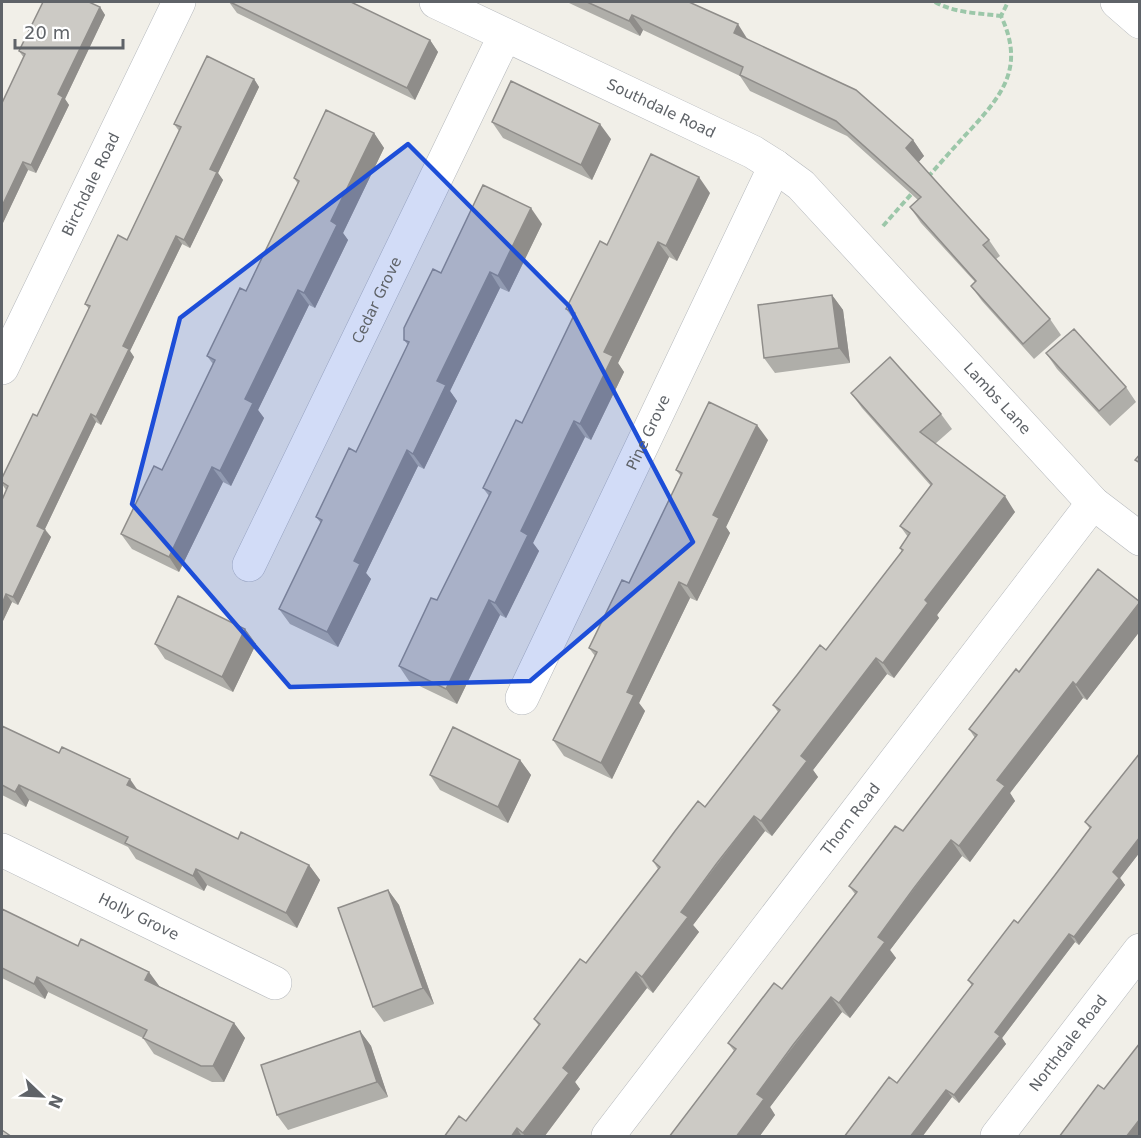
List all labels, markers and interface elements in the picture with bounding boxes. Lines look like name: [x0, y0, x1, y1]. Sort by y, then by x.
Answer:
scale bar: [15, 12, 123, 50]
text: 20 m: [24, 22, 70, 43]
street label: Southdale Road: [604, 75, 718, 142]
street label: Birchdale Road: [58, 130, 123, 239]
street label: Cedar Grove: [348, 254, 405, 347]
street label: Lambs Lane: [960, 359, 1034, 438]
street label: Pine Grove: [623, 392, 674, 473]
street label: Thorn Road: [817, 780, 884, 860]
street label: Holly Grove: [95, 889, 182, 944]
street label: Northdale Road: [1026, 992, 1111, 1095]
north arrow: [12, 1066, 72, 1126]
text: N: [44, 1092, 67, 1112]

